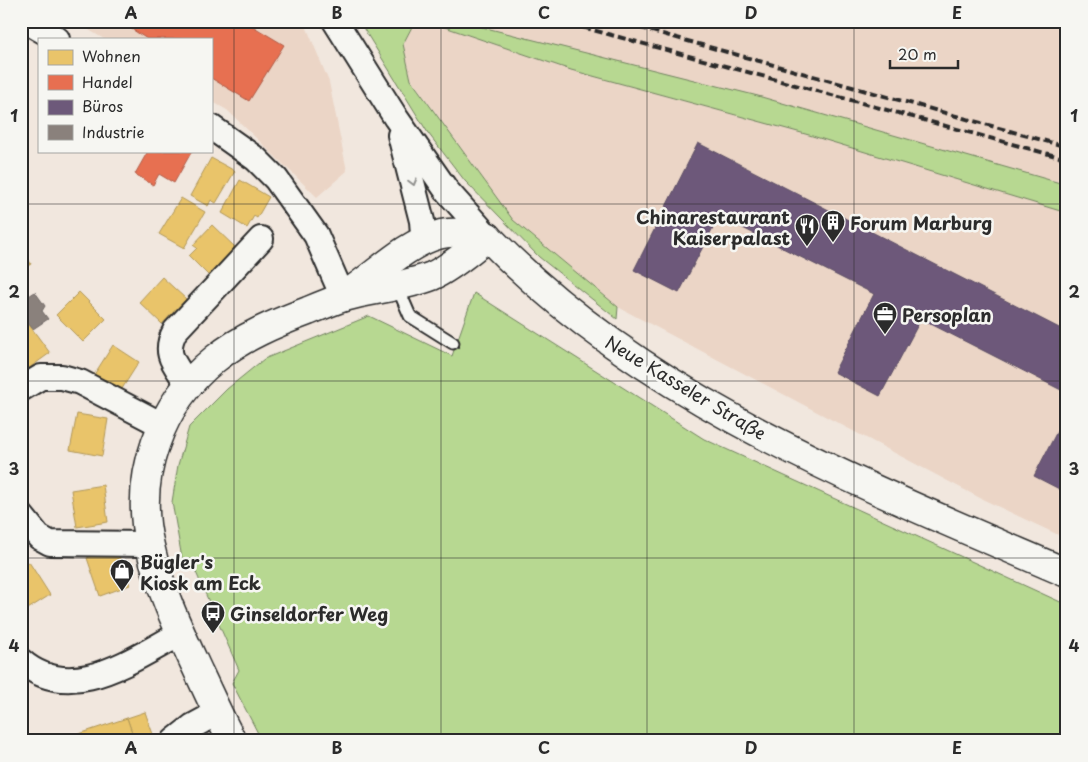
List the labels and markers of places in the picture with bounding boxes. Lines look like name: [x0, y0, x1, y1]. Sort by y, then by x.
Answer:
place label: Chinarestaurant Kaiserpalast: [636, 203, 790, 251]
building icon: Forum Marburg: [820, 209, 846, 243]
place label: Forum Marburg: [850, 209, 992, 236]
restaurant icon: Chinarestaurant Kaiserpalast: [794, 213, 820, 247]
office icon: Persoplan: [872, 301, 898, 335]
place label: Persoplan: [902, 301, 991, 328]
place label: Bügler's Kiosk am Eck: [140, 548, 261, 596]
shop icon: Bügler's Kiosk am Eck: [109, 558, 135, 592]
bus stop icon: Ginseldorfer Weg: [200, 600, 226, 634]
place label: Ginseldorfer Weg: [230, 600, 388, 627]

